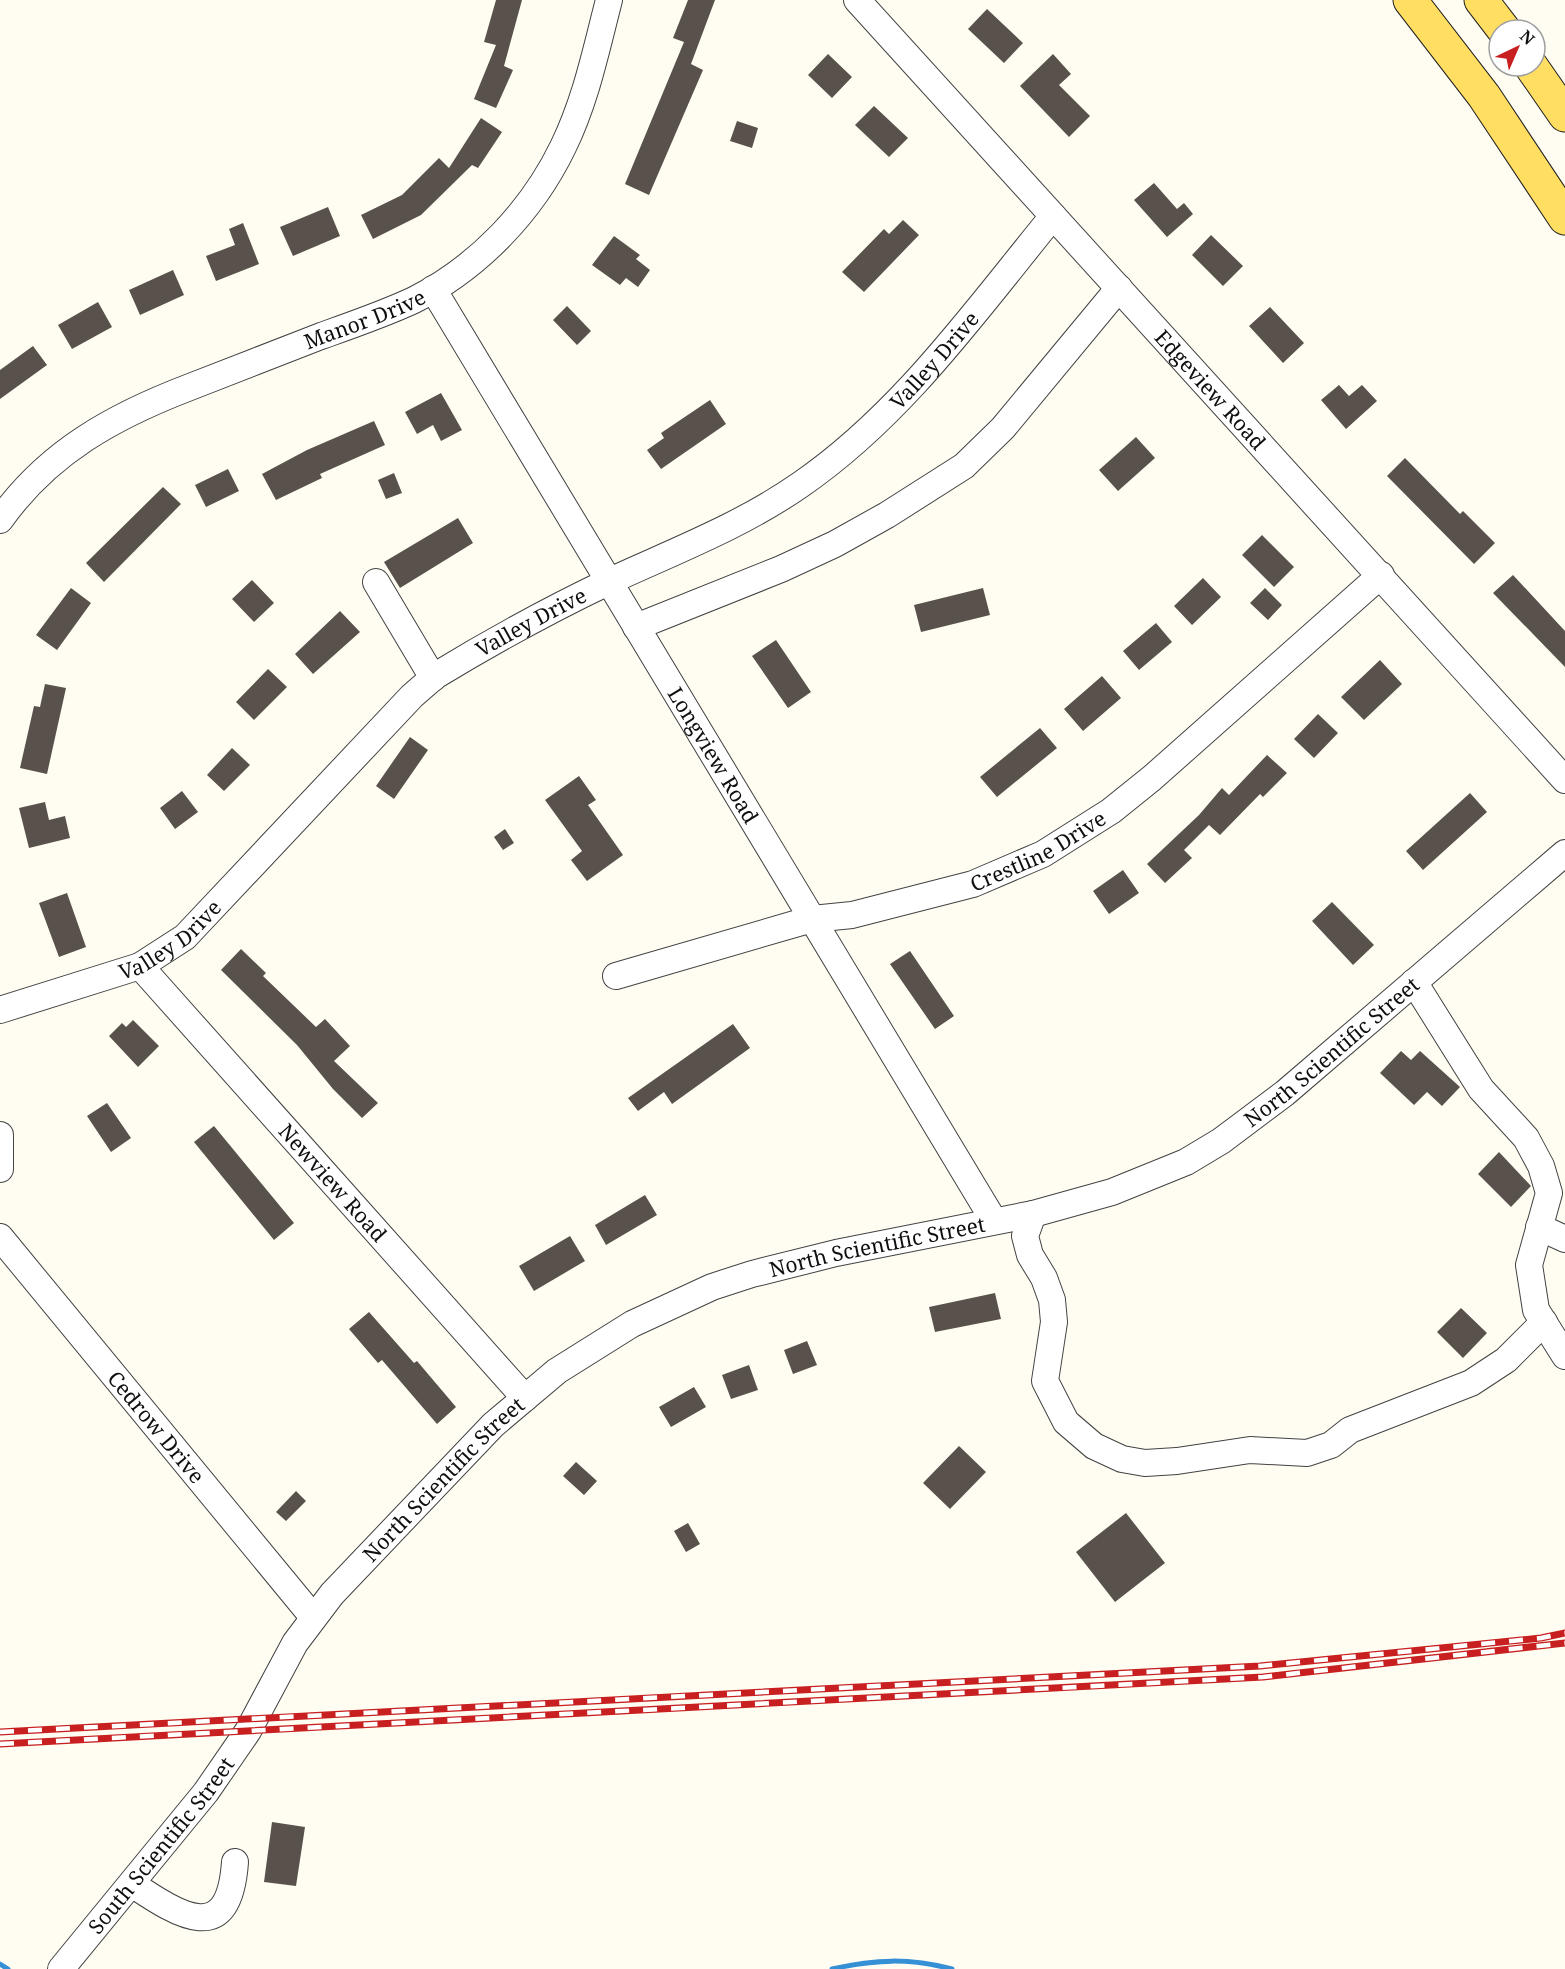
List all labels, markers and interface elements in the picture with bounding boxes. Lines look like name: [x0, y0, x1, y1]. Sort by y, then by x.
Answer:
north arrow: [1487, 18, 1547, 78]
text: N: [1515, 25, 1540, 50]
street label: Manor Drive: [300, 283, 430, 355]
street label: Valley Drive: [883, 305, 985, 415]
street label: Edgeview Road: [1149, 323, 1272, 456]
street label: Valley Drive: [470, 581, 591, 663]
street label: Longview Road: [662, 682, 765, 829]
street label: Crestline Drive: [966, 804, 1111, 898]
street label: Valley Drive: [115, 893, 227, 986]
street label: North Scientific Street: [1238, 970, 1425, 1133]
street label: Newview Road: [273, 1117, 393, 1248]
street label: North Scientific Street: [766, 1210, 987, 1283]
street label: Cedrow Drive: [102, 1365, 211, 1489]
street label: North Scientific Street: [356, 1391, 530, 1568]
street label: South Scientific Street: [82, 1751, 240, 1940]

